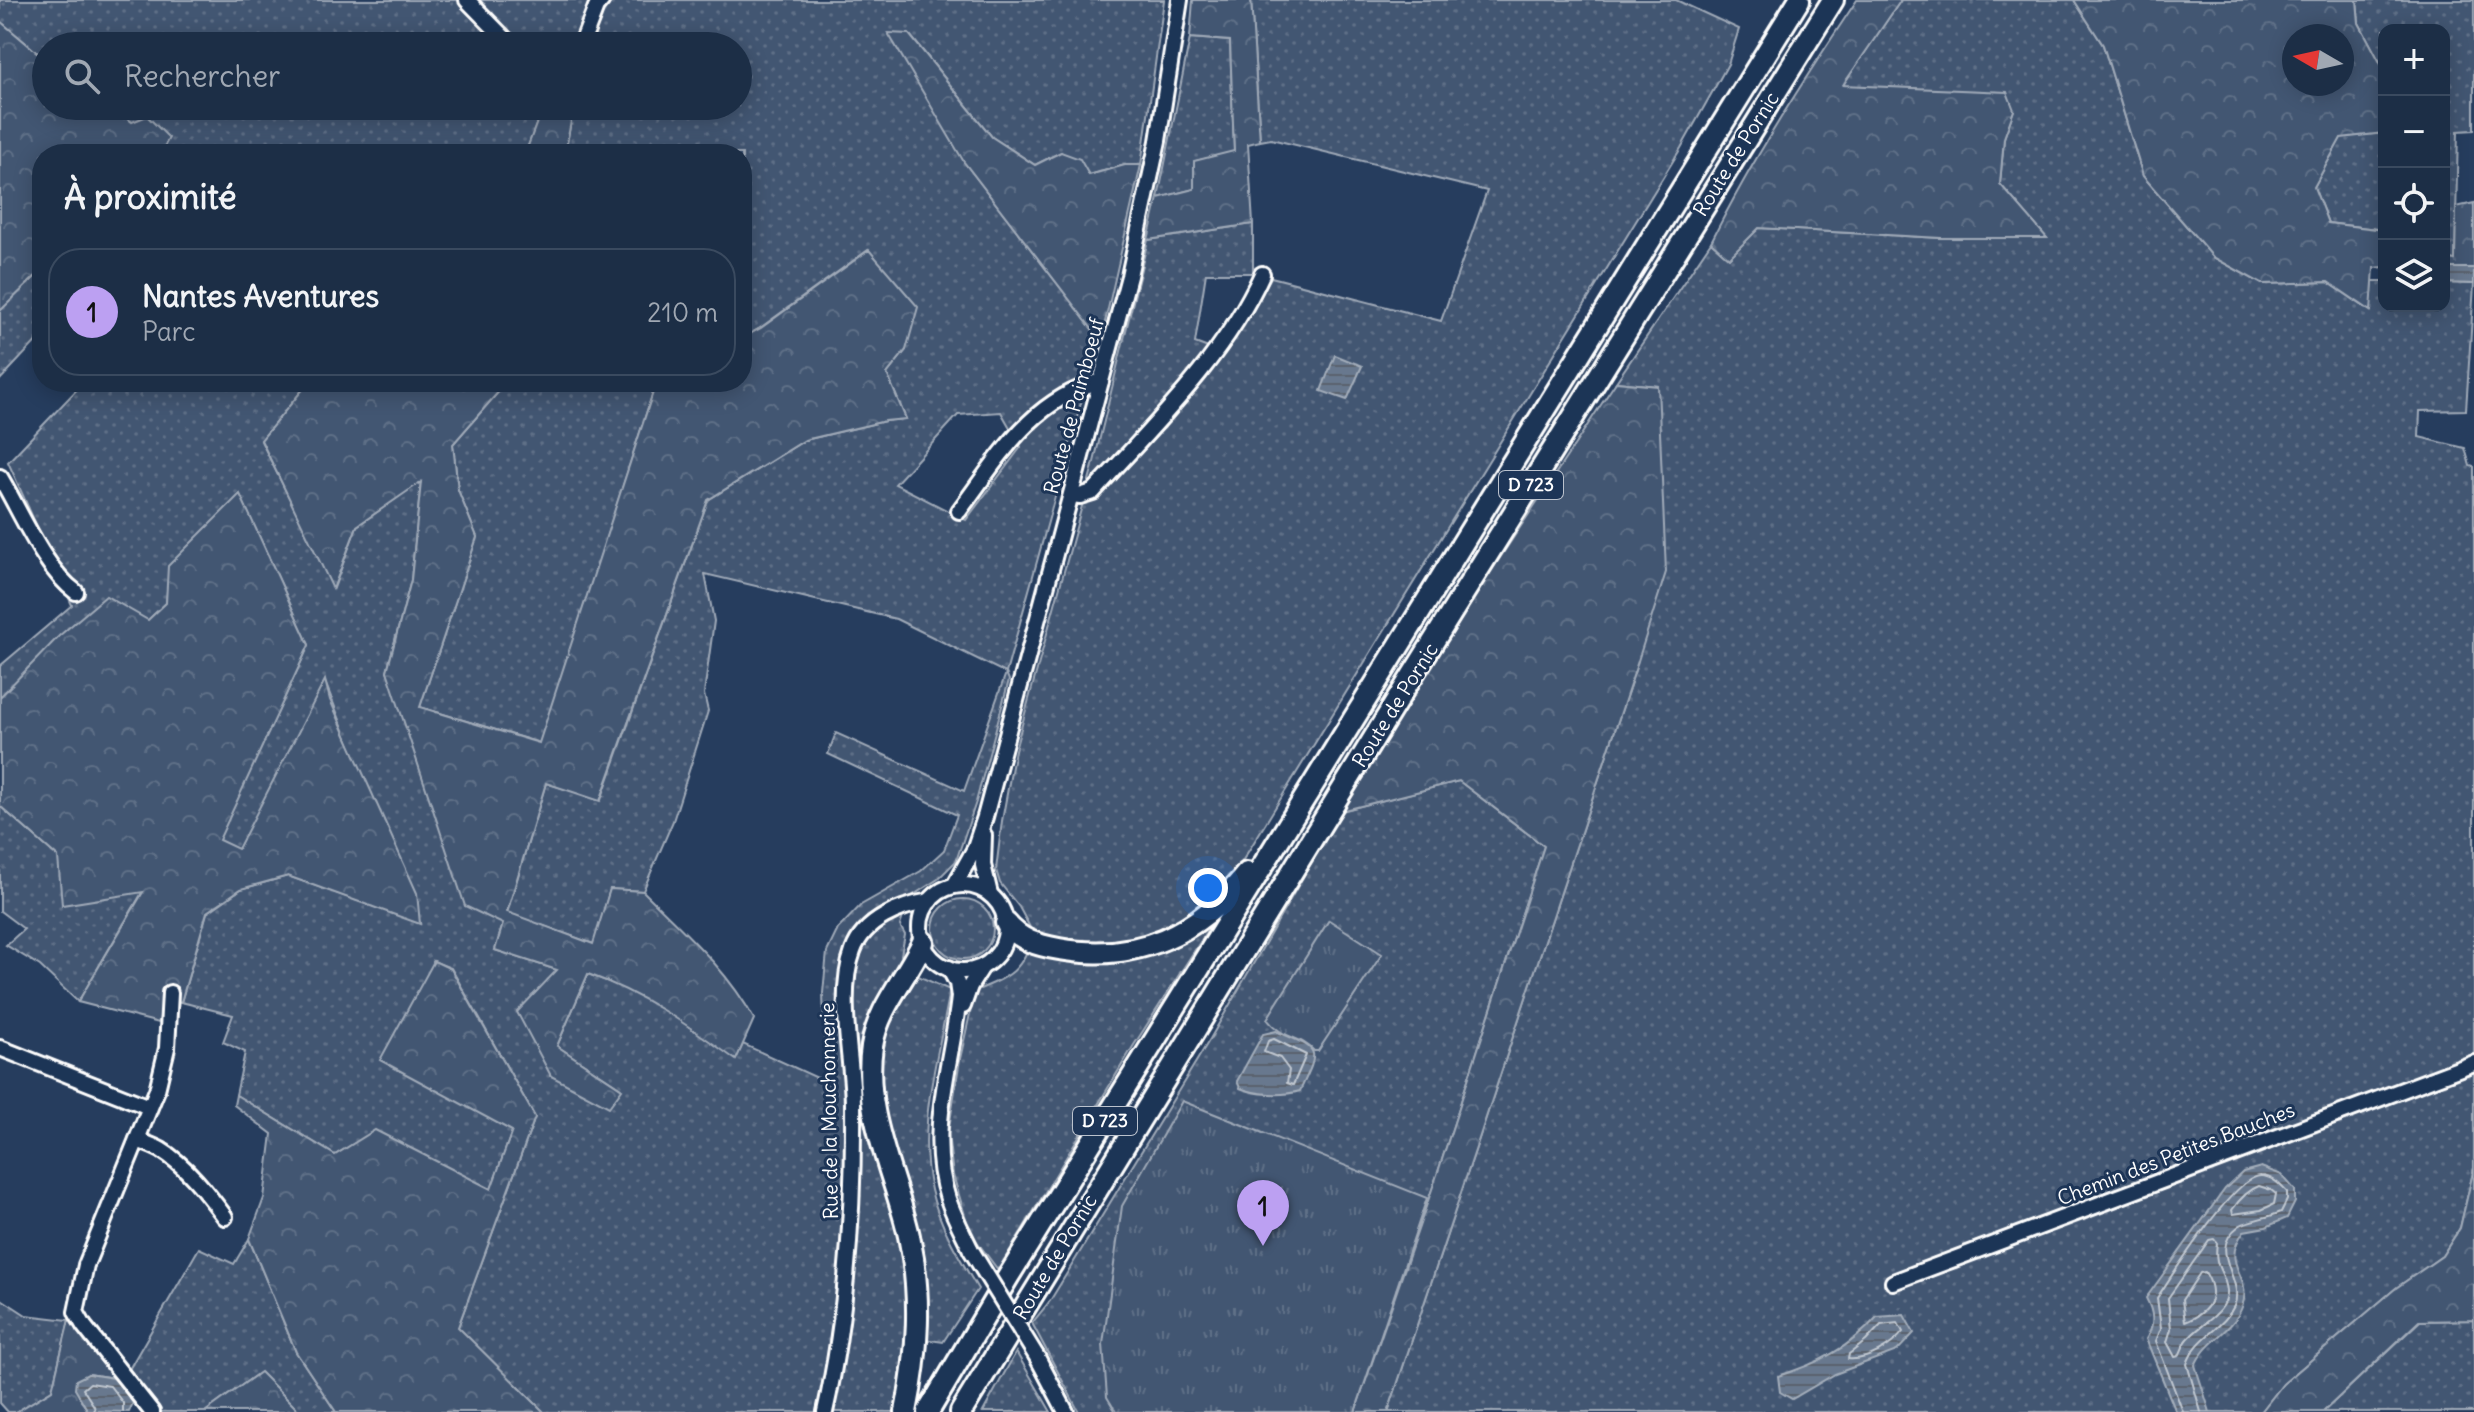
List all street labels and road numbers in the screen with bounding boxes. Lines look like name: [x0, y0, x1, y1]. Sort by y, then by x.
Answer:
street label: Route de Pornic: [1687, 87, 1784, 221]
street label: Route de Paimboeuf: [1038, 315, 1109, 497]
road number: D 723: [1499, 471, 1563, 499]
street label: Route de Pornic: [1346, 638, 1443, 772]
street label: Rue de la Mouchonnerie: [814, 1002, 843, 1220]
street label: Chemin des Petites Bauches: [2054, 1097, 2298, 1210]
road number: D 723: [1073, 1107, 1137, 1135]
street label: Route de Pornic: [1007, 1189, 1102, 1324]

